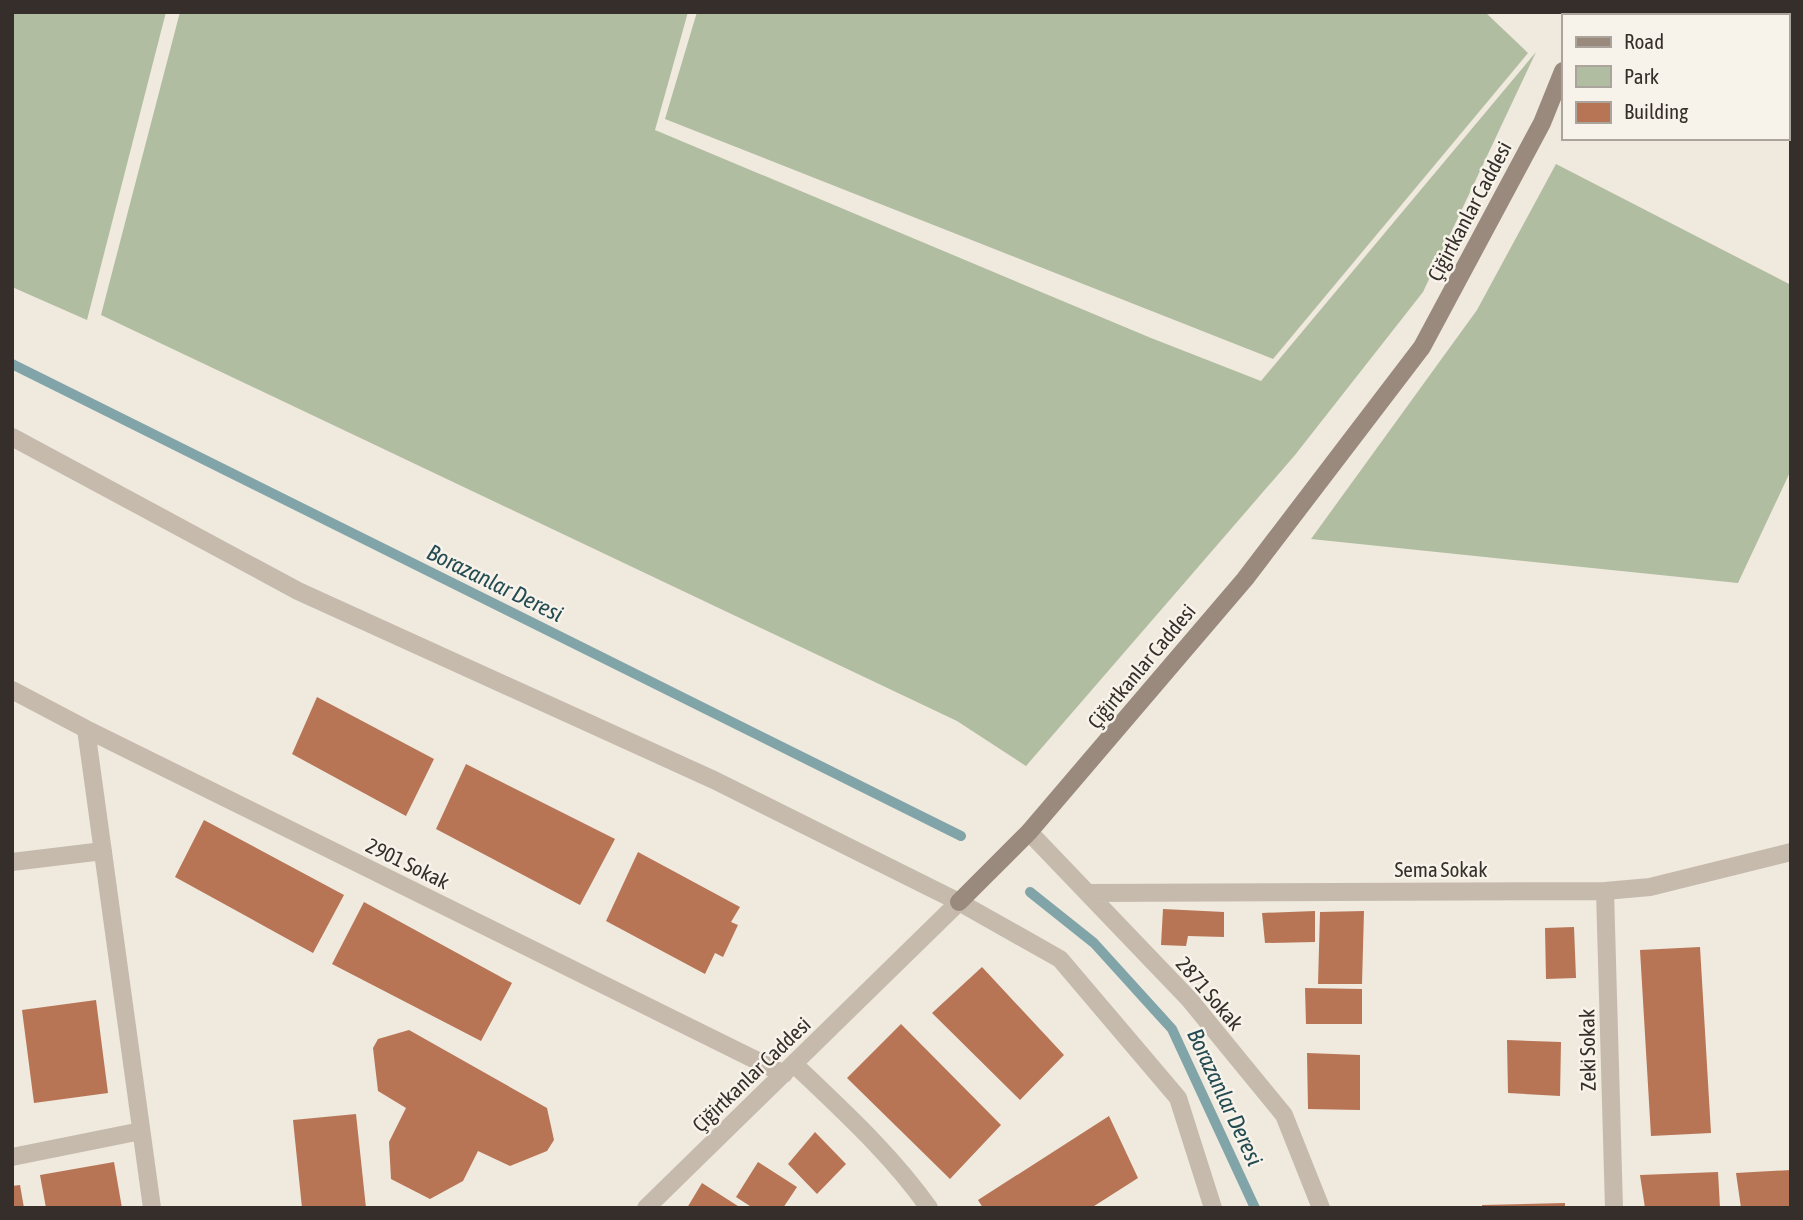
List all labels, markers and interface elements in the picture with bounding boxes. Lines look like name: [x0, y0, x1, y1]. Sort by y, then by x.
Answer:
legend: [1562, 14, 1789, 140]
text: Road: [1624, 29, 1664, 53]
text: Park: [1624, 64, 1659, 88]
text: Building: [1624, 99, 1688, 123]
street label: Çiğirtkanlar Caddesi: [1422, 137, 1516, 285]
water label: Borazanlar Deresi: [423, 539, 567, 627]
street label: Çiğirtkanlar Caddesi: [1082, 599, 1200, 733]
street label: 2901 Sokak: [363, 833, 453, 893]
street label: Sema Sokak: [1394, 857, 1488, 881]
street label: 2871 Sokak: [1172, 951, 1248, 1035]
street label: Zeki Sokak: [1574, 1009, 1600, 1091]
street label: Çiğirtkanlar Caddesi: [687, 1012, 815, 1136]
water label: Borazanlar Deresi: [1182, 1024, 1268, 1170]

